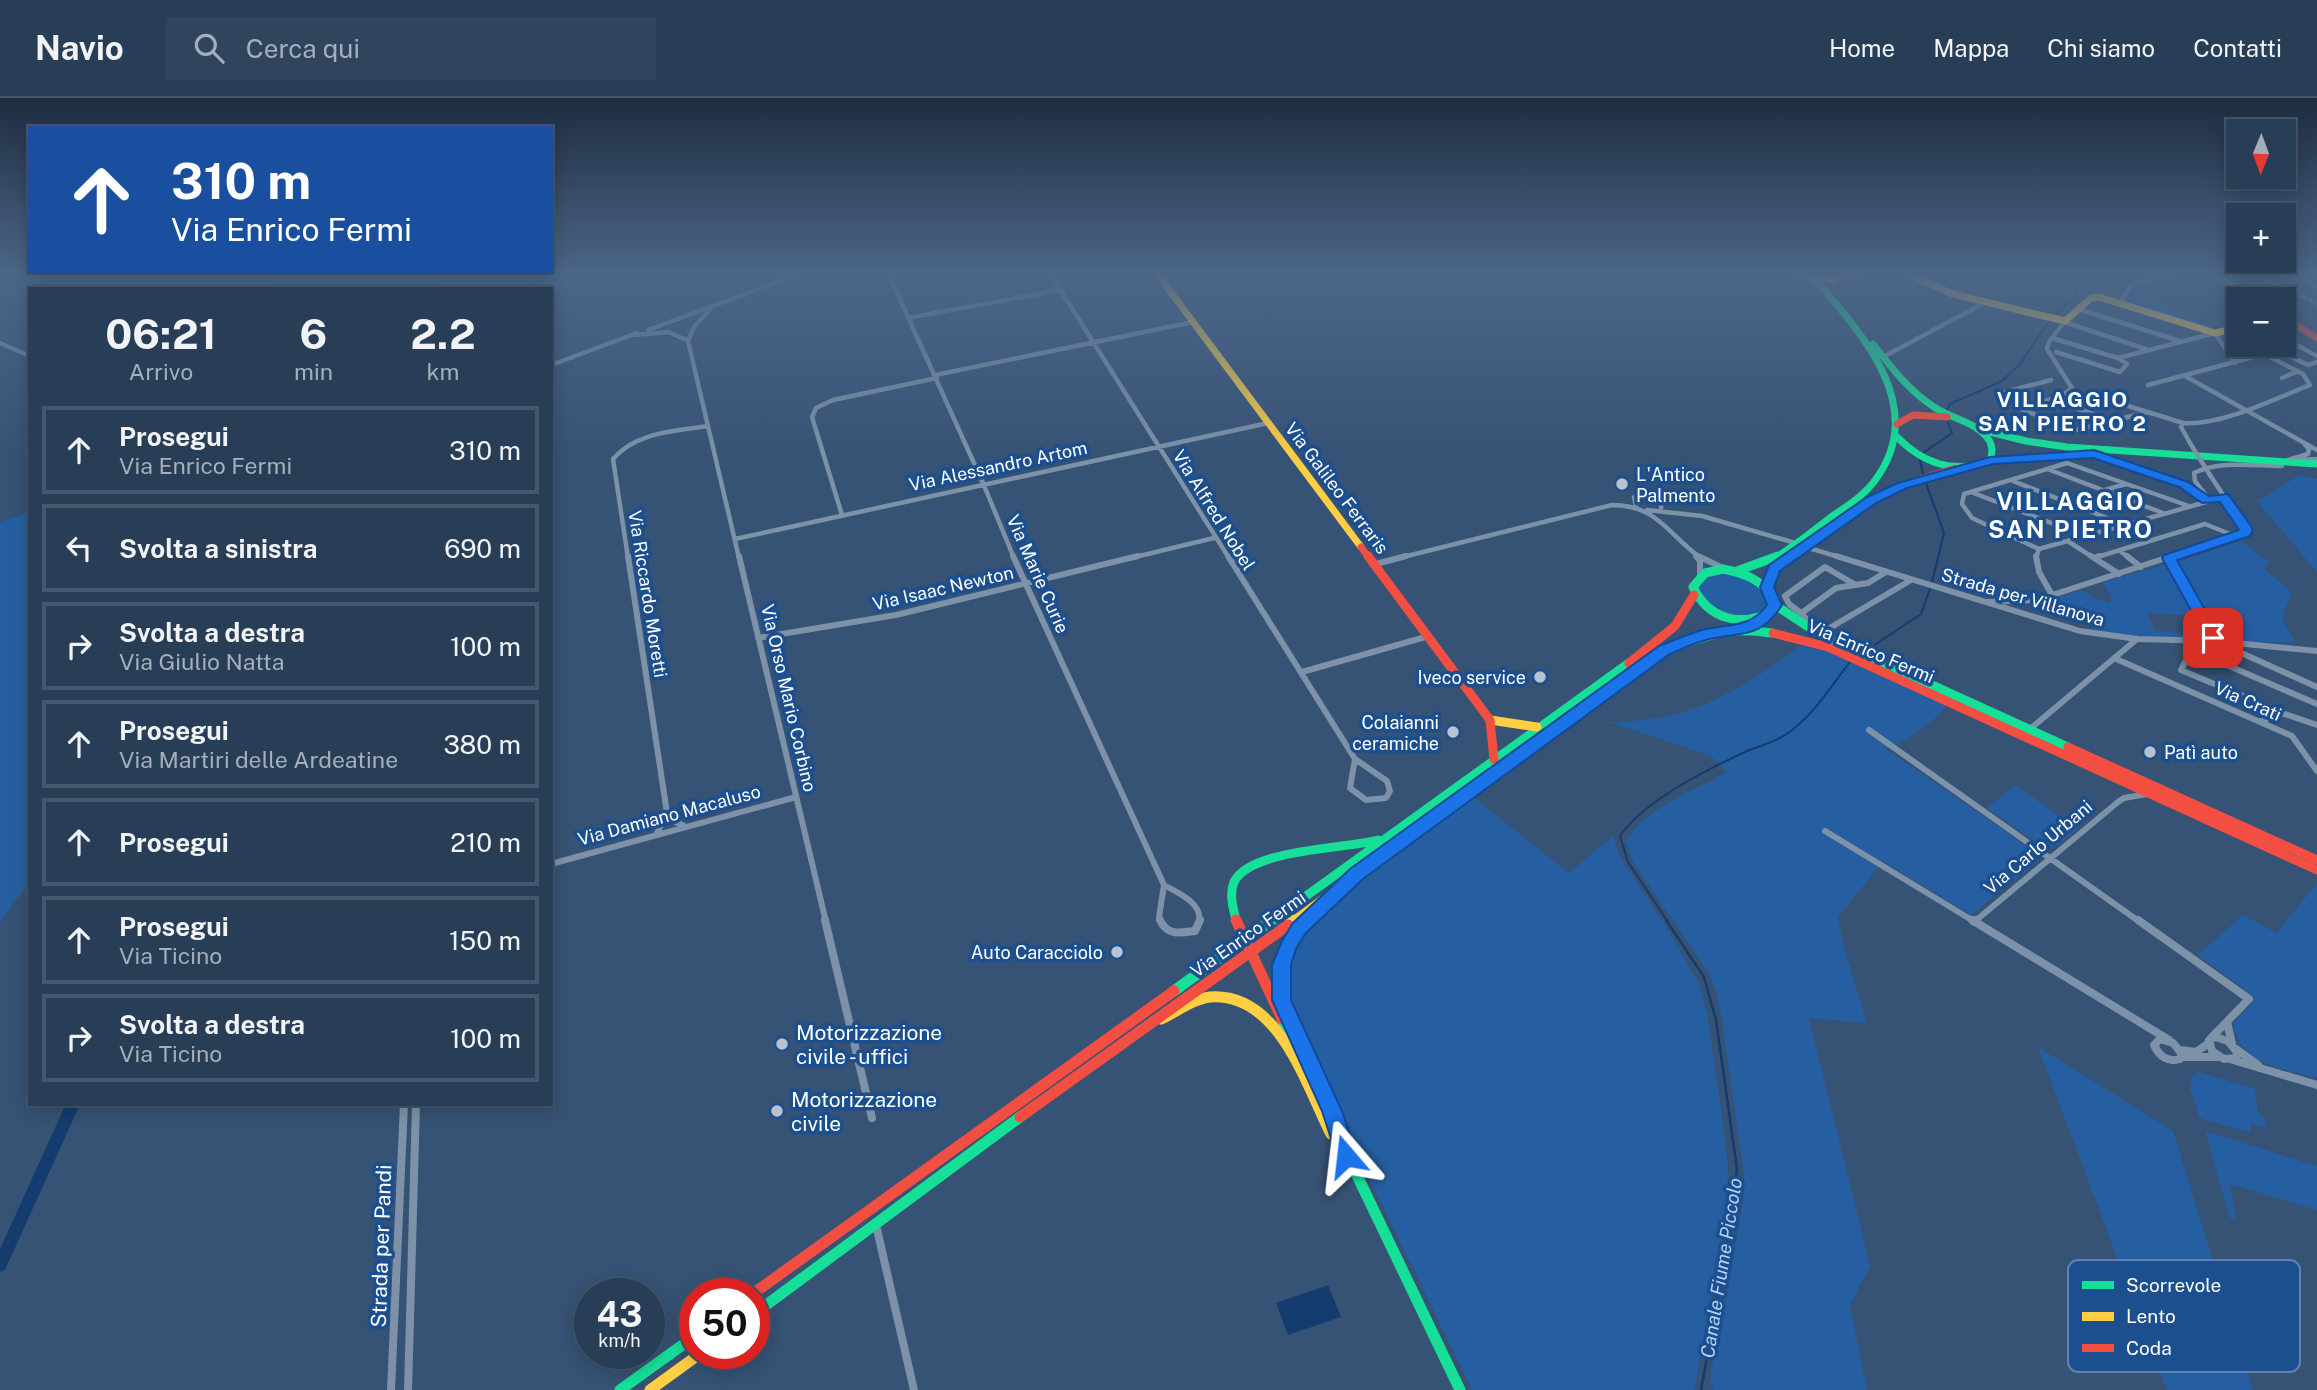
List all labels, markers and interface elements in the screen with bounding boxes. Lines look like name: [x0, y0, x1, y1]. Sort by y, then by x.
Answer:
search box: [166, 17, 656, 80]
text: Navio: [35, 29, 124, 67]
icon: search: [190, 29, 228, 67]
text: Cerca qui: [246, 33, 360, 64]
text: Home: [1829, 34, 1895, 62]
text: Mappa: [1933, 34, 2009, 62]
text: Chi siamo: [2047, 34, 2155, 62]
text: Contatti: [2193, 34, 2282, 62]
north arrow: [2226, 119, 2296, 189]
map controls: [2226, 119, 2296, 357]
text: 310 m: [171, 152, 311, 210]
icon: ahead: [56, 154, 147, 245]
button: +: [2226, 203, 2296, 273]
text: Via Enrico Fermi: [171, 211, 412, 248]
button: −: [2226, 287, 2296, 357]
text: 06:21: [105, 309, 217, 358]
text: 6: [300, 309, 327, 358]
text: 2.2: [410, 309, 476, 358]
text: Arrivo: [129, 358, 193, 385]
text: min: [294, 358, 333, 385]
text: km: [427, 358, 459, 385]
district label: VILLAGGIO SAN PIETRO 2: [1978, 387, 2148, 436]
street label: Via Galileo Ferraris: [1281, 418, 1393, 558]
text: Prosegui: [119, 421, 229, 452]
icon: ahead: [60, 431, 98, 469]
text: 310 m: [449, 435, 521, 466]
street label: Via Alessandro Artom: [907, 437, 1089, 495]
street label: Via Alfred Nobel: [1169, 446, 1259, 574]
text: Via Enrico Fermi: [119, 452, 292, 479]
place label: L'Antico Palmento: [1636, 464, 1715, 506]
marker: L'Antico Palmento: [1614, 476, 1630, 492]
district label: VILLAGGIO SAN PIETRO: [1988, 487, 2154, 543]
street label: Via Riccardo Moretti: [624, 509, 672, 679]
street label: Via Marie Curie: [1003, 512, 1073, 636]
icon: left: [60, 529, 98, 567]
text: Svolta a sinistra: [119, 533, 317, 564]
text: 690 m: [444, 533, 521, 564]
street label: Via Isaac Newton: [870, 562, 1016, 614]
street label: Strada per Villanova: [1939, 564, 2107, 630]
street label: Via Orso Mario Corbino: [757, 602, 821, 794]
pin: [2183, 608, 2243, 668]
street label: Via Enrico Fermi: [1805, 615, 1937, 687]
text: Svolta a destra: [119, 617, 305, 648]
icon: arrive: [2194, 619, 2232, 657]
icon: right: [60, 627, 98, 665]
text: 100 m: [450, 631, 521, 662]
text: Via Giulio Natta: [119, 648, 284, 675]
place label: Iveco service: [1418, 667, 1526, 688]
marker: Iveco service: [1532, 669, 1548, 685]
street label: Via Crati: [2211, 677, 2285, 725]
place label: Colaianni ceramiche: [1352, 712, 1439, 754]
text: Prosegui: [119, 715, 229, 746]
marker: Colaianni ceramiche: [1445, 724, 1461, 740]
icon: ahead: [60, 725, 98, 763]
text: 380 m: [443, 729, 521, 760]
place label: Patì auto: [2164, 742, 2238, 763]
marker: Patì auto: [2142, 744, 2158, 760]
text: Via Martiri delle Ardeatine: [119, 746, 398, 773]
street label: Via Damiano Macaluso: [575, 780, 763, 850]
street label: Via Carlo Urbani: [1980, 796, 2096, 898]
icon: ahead: [60, 823, 98, 861]
text: Prosegui: [119, 827, 229, 858]
text: 210 m: [450, 827, 521, 858]
street label: Via Enrico Fermi: [1186, 887, 1310, 981]
text: Prosegui: [119, 911, 229, 942]
icon: ahead: [60, 921, 98, 959]
text: 150 m: [449, 925, 521, 956]
text: Via Ticino: [119, 942, 222, 969]
place label: Auto Caracciolo: [971, 942, 1103, 963]
marker: Auto Caracciolo: [1109, 944, 1125, 960]
text: Svolta a destra: [119, 1009, 305, 1040]
icon: right: [60, 1019, 98, 1057]
place label: Motorizzazione civile - uffici: [796, 1020, 942, 1069]
text: 100 m: [450, 1023, 521, 1054]
marker: Motorizzazione civile - uffici: [774, 1036, 790, 1052]
text: Via Ticino: [119, 1040, 222, 1067]
place label: Motorizzazione civile: [791, 1087, 937, 1136]
marker: Motorizzazione civile: [769, 1103, 785, 1119]
position arrow: [1309, 1119, 1383, 1193]
street label: Strada per Pandi: [366, 1164, 396, 1328]
water label: Canale Fiume Piccolo: [1696, 1176, 1746, 1360]
legend: [2068, 1260, 2300, 1372]
text: Scorrevole: [2126, 1274, 2221, 1296]
speed limit sign: 50: [679, 1278, 770, 1369]
text: 43: [596, 1294, 643, 1335]
text: Lento: [2126, 1305, 2176, 1327]
text: km/h: [598, 1330, 641, 1351]
text: Coda: [2126, 1337, 2172, 1359]

